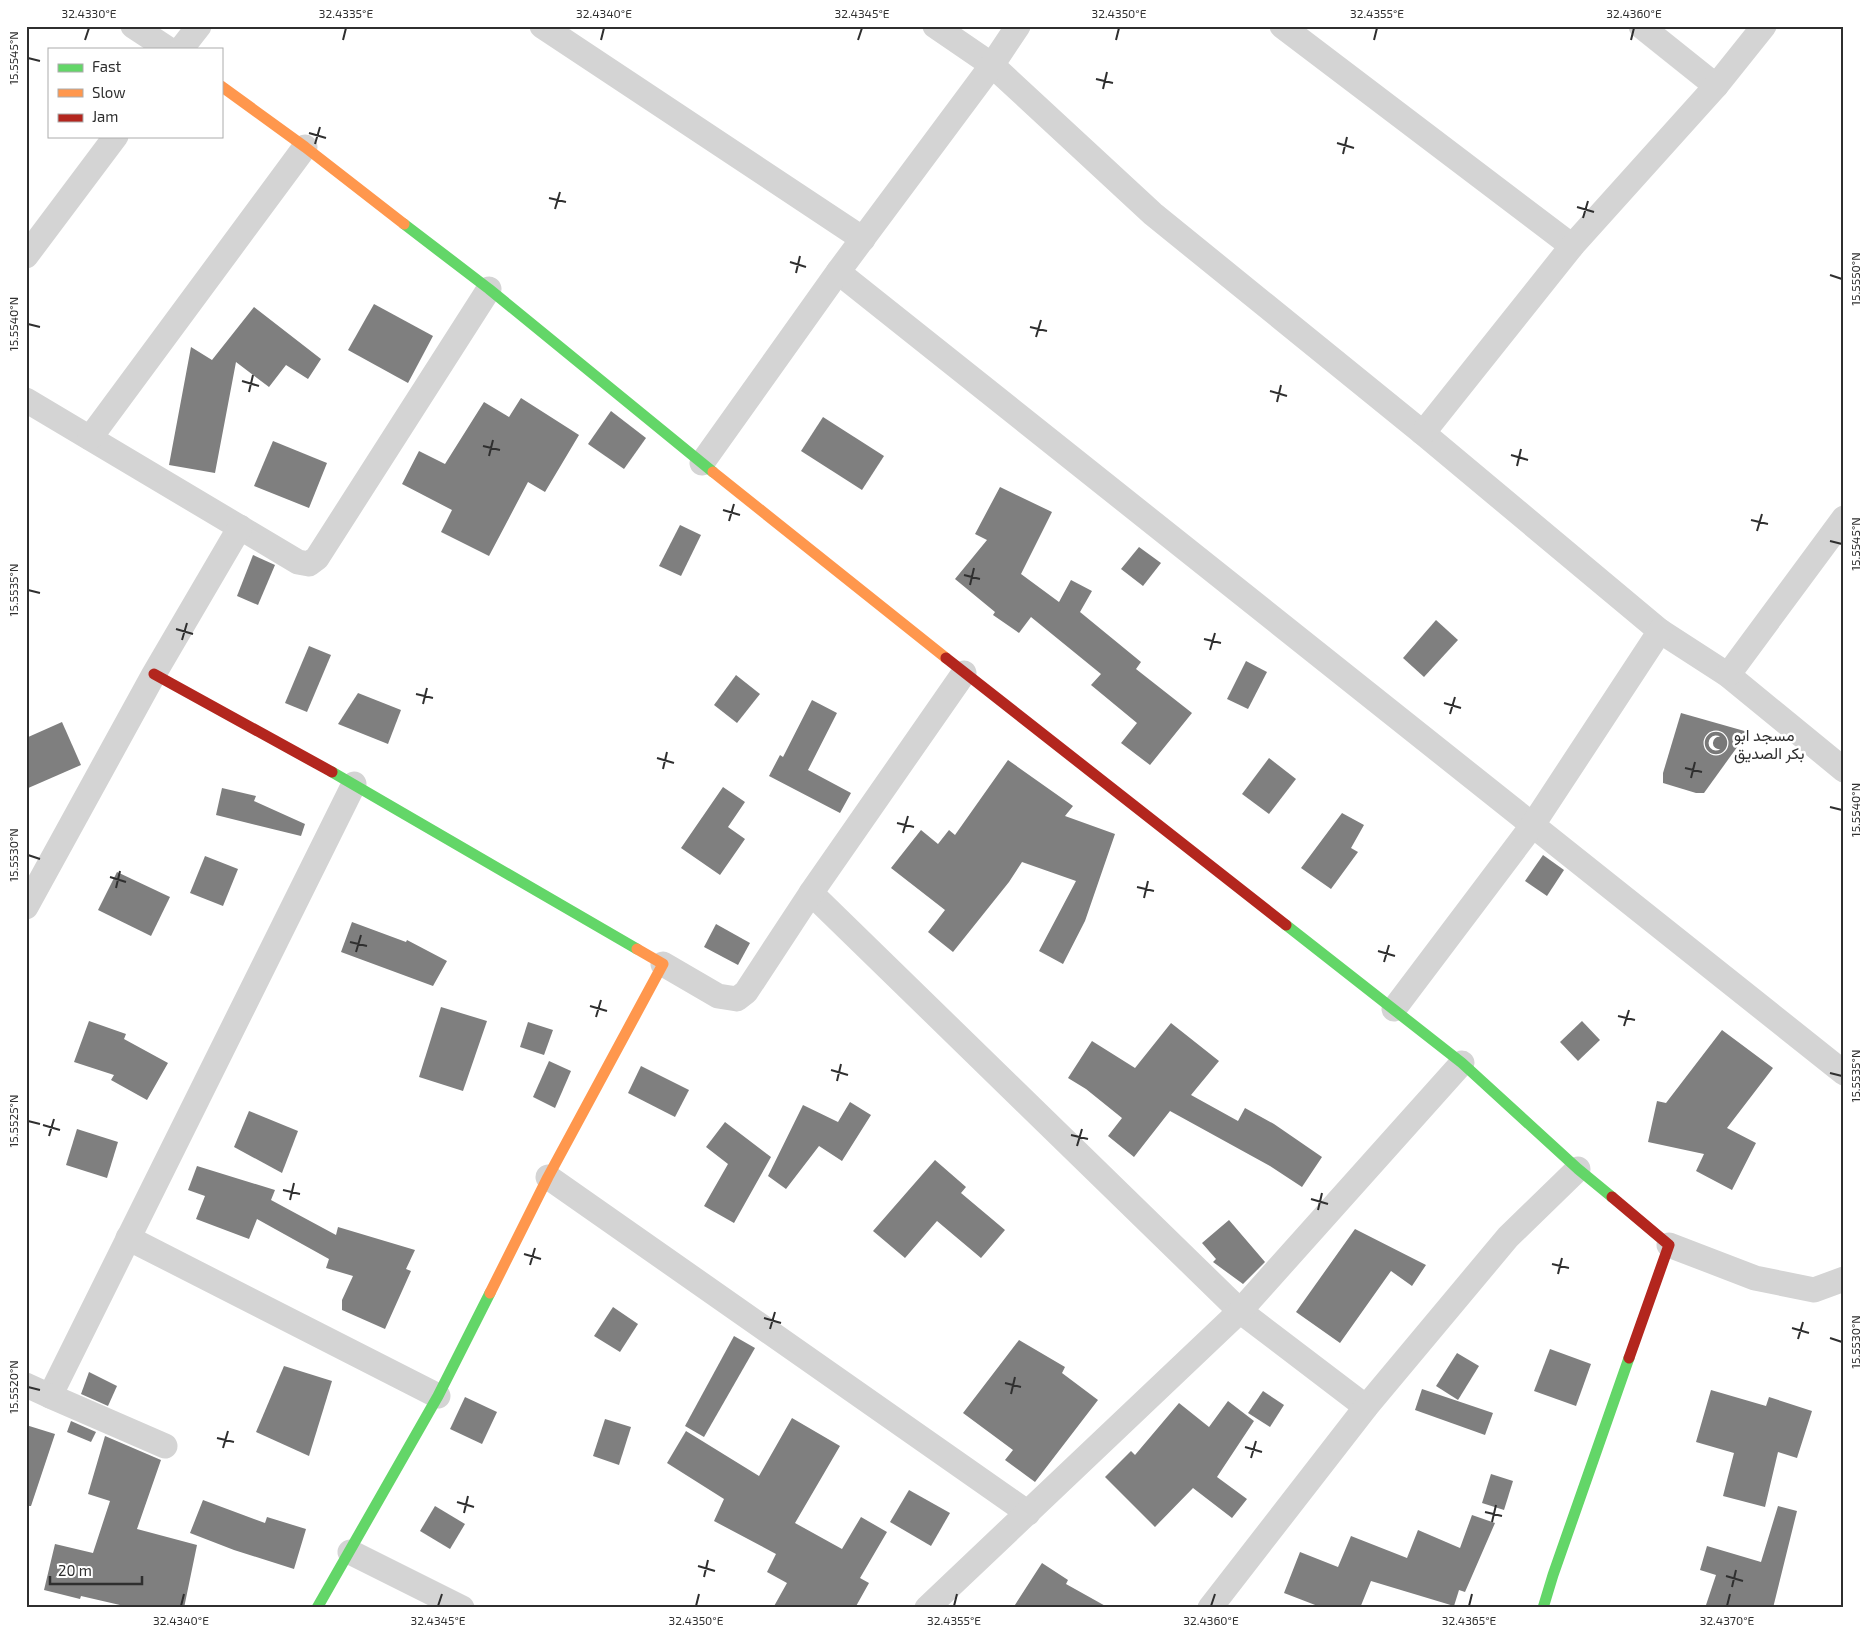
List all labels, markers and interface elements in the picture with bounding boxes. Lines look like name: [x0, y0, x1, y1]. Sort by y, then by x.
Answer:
text: 32.4330°E: [61, 6, 117, 20]
text: 32.4335°E: [319, 6, 373, 20]
text: 32.4340°E: [576, 6, 632, 20]
text: 32.4345°E: [835, 6, 890, 20]
text: 32.4350°E: [1092, 6, 1147, 20]
text: 32.4355°E: [1350, 6, 1404, 20]
text: 32.4360°E: [1606, 6, 1662, 20]
text: 15.5545°N: [6, 31, 20, 85]
legend: [48, 48, 222, 138]
text: Fast: [92, 57, 122, 75]
text: Slow: [92, 83, 126, 101]
text: Jam: [92, 107, 118, 125]
text: 15.5550°N: [1848, 252, 1862, 306]
text: 15.5540°N: [6, 297, 20, 351]
text: 15.5545°N: [1848, 517, 1862, 571]
text: 15.5535°N: [6, 564, 20, 616]
place label: مسجد ابو بكر الصديق: [1734, 725, 1805, 764]
mosque icon: مسجد ابو بكر الصديق: [1703, 730, 1729, 756]
text: 15.5540°N: [1848, 783, 1862, 837]
text: 15.5530°N: [6, 828, 20, 882]
text: 15.5535°N: [1848, 1050, 1862, 1102]
text: 15.5525°N: [6, 1095, 20, 1147]
text: 15.5530°N: [1848, 1315, 1862, 1369]
text: 15.5520°N: [6, 1360, 20, 1414]
scale bar: [50, 1554, 142, 1586]
text: 20 m: [58, 1561, 92, 1579]
text: 32.4340°E: [153, 1613, 209, 1627]
text: 32.4345°E: [411, 1613, 466, 1627]
text: 32.4350°E: [669, 1613, 724, 1627]
text: 32.4355°E: [927, 1613, 981, 1627]
text: 32.4360°E: [1183, 1613, 1239, 1627]
text: 32.4365°E: [1442, 1613, 1497, 1627]
text: 32.4370°E: [1700, 1613, 1755, 1627]

